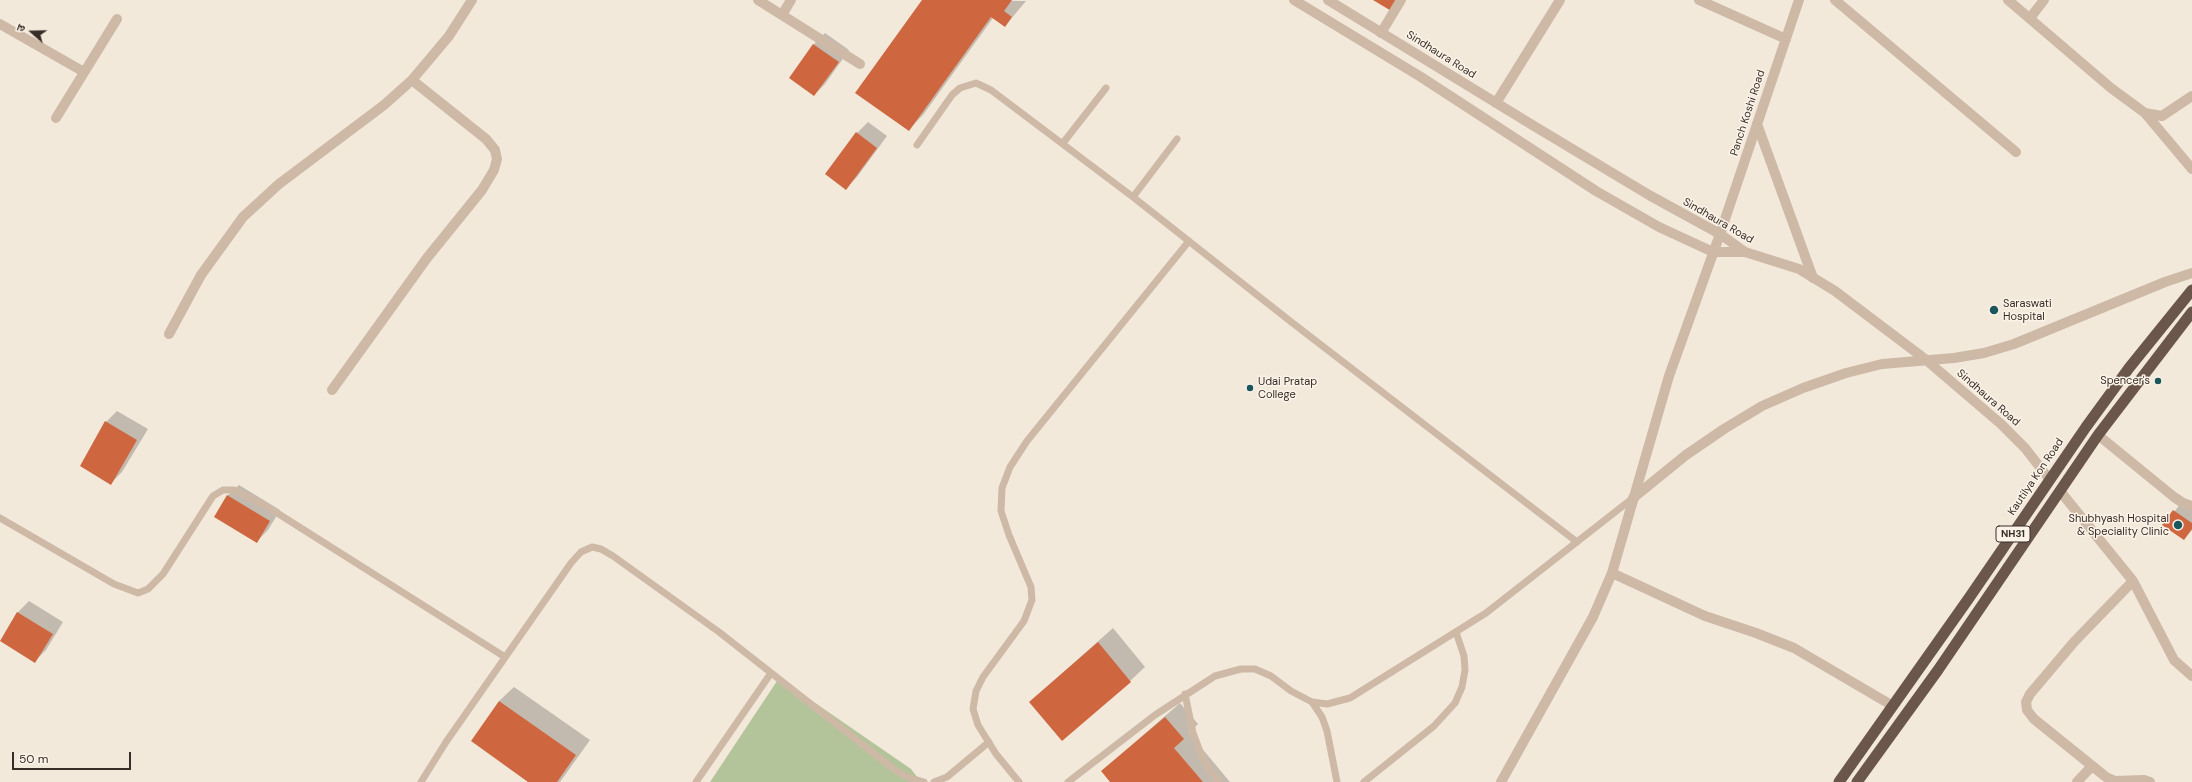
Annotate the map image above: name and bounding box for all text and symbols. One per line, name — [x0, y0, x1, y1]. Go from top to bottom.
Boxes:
north arrow — [12, 12, 52, 52]
text: उ — [13, 22, 28, 33]
street label: Sindhaura Road — [1404, 28, 1478, 82]
street label: Panch Koshi Road — [1728, 68, 1768, 158]
street label: Sindhaura Road — [1680, 195, 1756, 247]
place label: Saraswati Hospital — [2003, 297, 2052, 323]
marker: Saraswati Hospital — [1988, 304, 2000, 316]
street label: Sindhaura Road — [1954, 367, 2022, 429]
place label: Spencer's — [2100, 374, 2150, 388]
place label: Udai Pratap College — [1258, 375, 1317, 401]
marker: Spencer's — [2153, 376, 2163, 386]
marker: Udai Pratap College — [1245, 383, 1255, 393]
street label: Kautilya Kon Road — [2005, 436, 2067, 518]
place label: Shubhyash Hospital & Speciality Clinic — [2069, 512, 2169, 538]
marker: Shubhyash Hospital & Speciality Clinic — [2172, 519, 2184, 531]
road number: NH31 — [1996, 526, 2030, 542]
scale bar — [14, 744, 133, 770]
text: 50 m — [19, 751, 48, 767]

